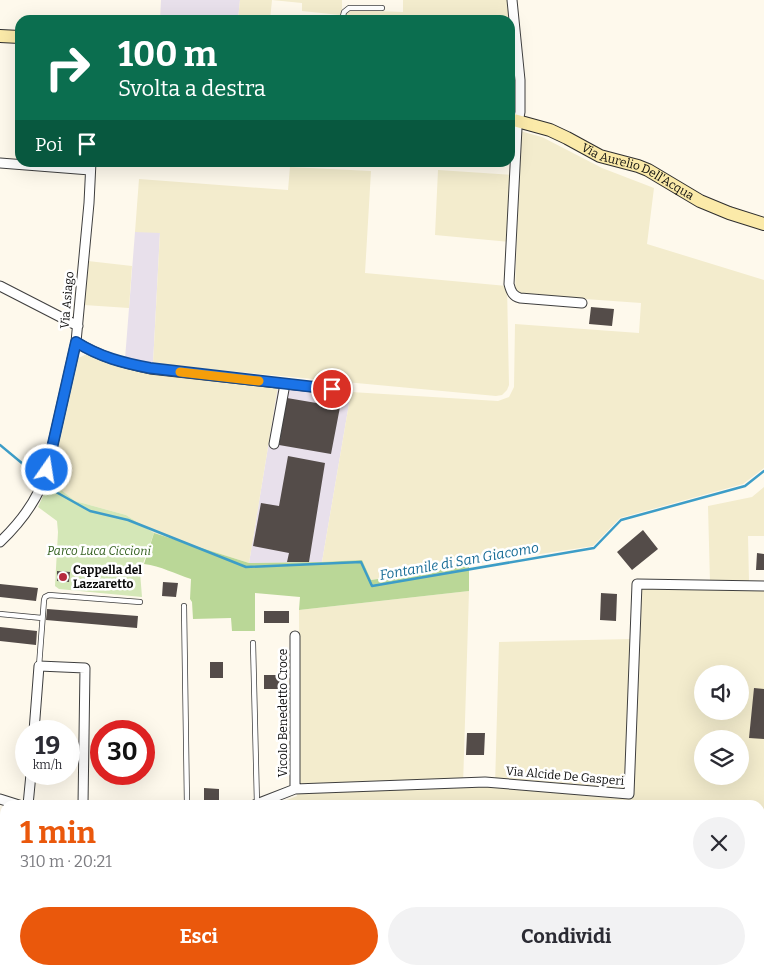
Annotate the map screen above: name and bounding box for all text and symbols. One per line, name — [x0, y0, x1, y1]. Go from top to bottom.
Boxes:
text: 100 m — [118, 33, 217, 75]
icon: right — [35, 35, 100, 100]
text: Svolta a destra — [118, 75, 266, 102]
icon: arrive — [73, 130, 101, 158]
text: Poi — [35, 133, 63, 156]
street label: Via Aurelio Dell'Acqua — [579, 140, 697, 203]
street label: Via Asiago — [58, 271, 76, 329]
pin — [311, 368, 353, 410]
icon: arrive — [318, 375, 346, 403]
position arrow — [20, 443, 72, 495]
water label: Fontanile di San Giacomo — [378, 539, 540, 584]
park label: Parco Luca Ciccioni — [47, 544, 151, 558]
place label: Cappella del Lazzaretto — [73, 563, 142, 591]
marker: Cappella del Lazzaretto — [57, 571, 69, 583]
street label: Vicolo Benedetto Croce — [276, 649, 290, 777]
map controls — [694, 665, 749, 785]
button: sound — [694, 665, 749, 720]
speed limit sign: 30 — [90, 720, 155, 785]
button: layers — [694, 730, 749, 785]
text: 19 — [35, 731, 60, 761]
text: km/h — [33, 758, 62, 772]
street label: Via Alcide De Gasperi — [505, 764, 625, 788]
text: 1 min — [20, 815, 96, 851]
button: close — [693, 817, 745, 869]
text: 310 m · 20:21 — [20, 852, 112, 871]
button: Esci — [20, 907, 378, 965]
button: Condividi — [388, 907, 745, 965]

